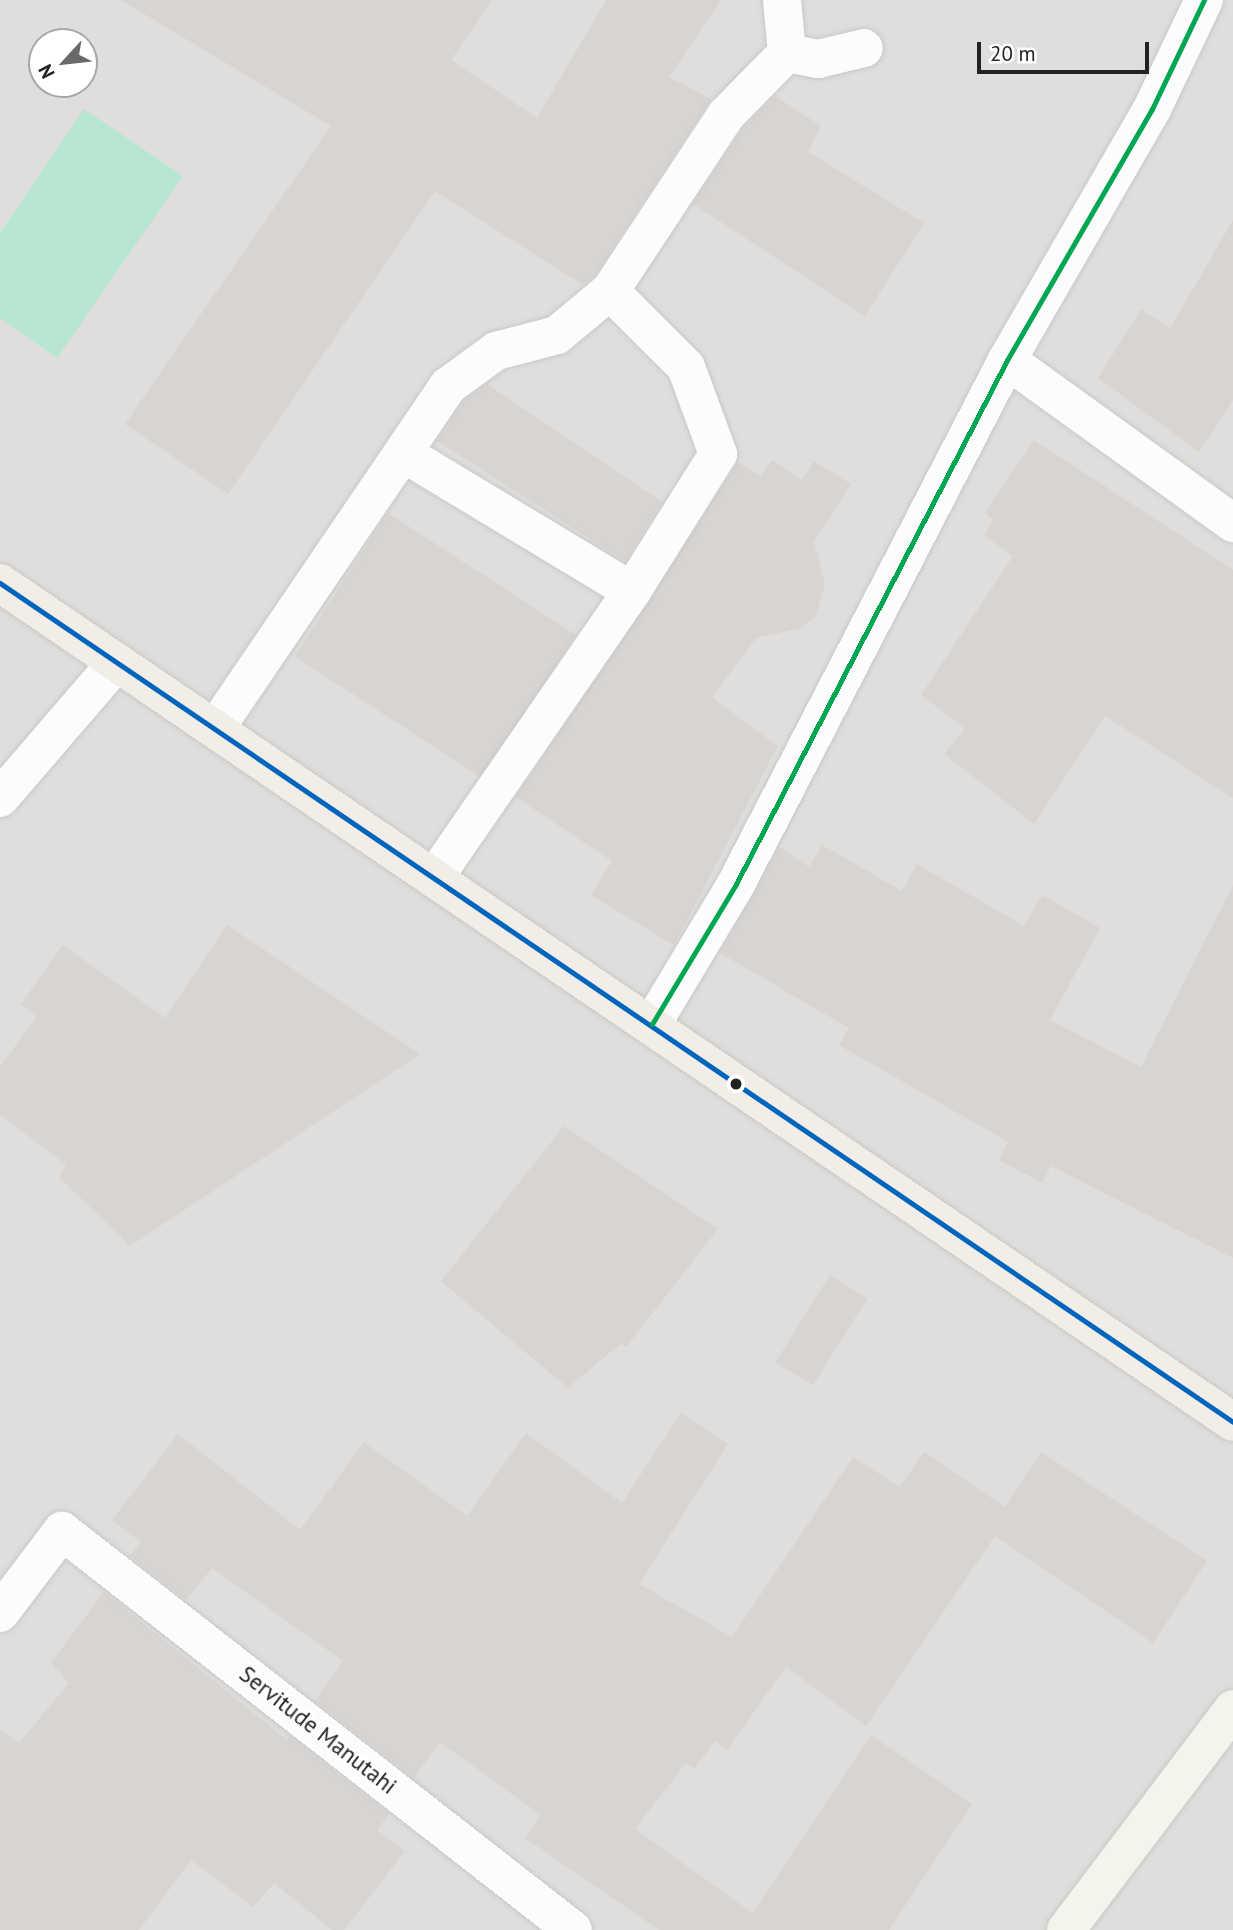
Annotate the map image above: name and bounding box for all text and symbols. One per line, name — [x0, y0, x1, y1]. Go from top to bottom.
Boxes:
north arrow — [28, 28, 98, 98]
scale bar — [981, 28, 1152, 72]
text: 20 m — [990, 40, 1036, 67]
text: N — [33, 61, 60, 83]
unlabelled marker — [729, 1077, 743, 1091]
street label: Servitude Manutahi — [234, 1660, 402, 1800]

